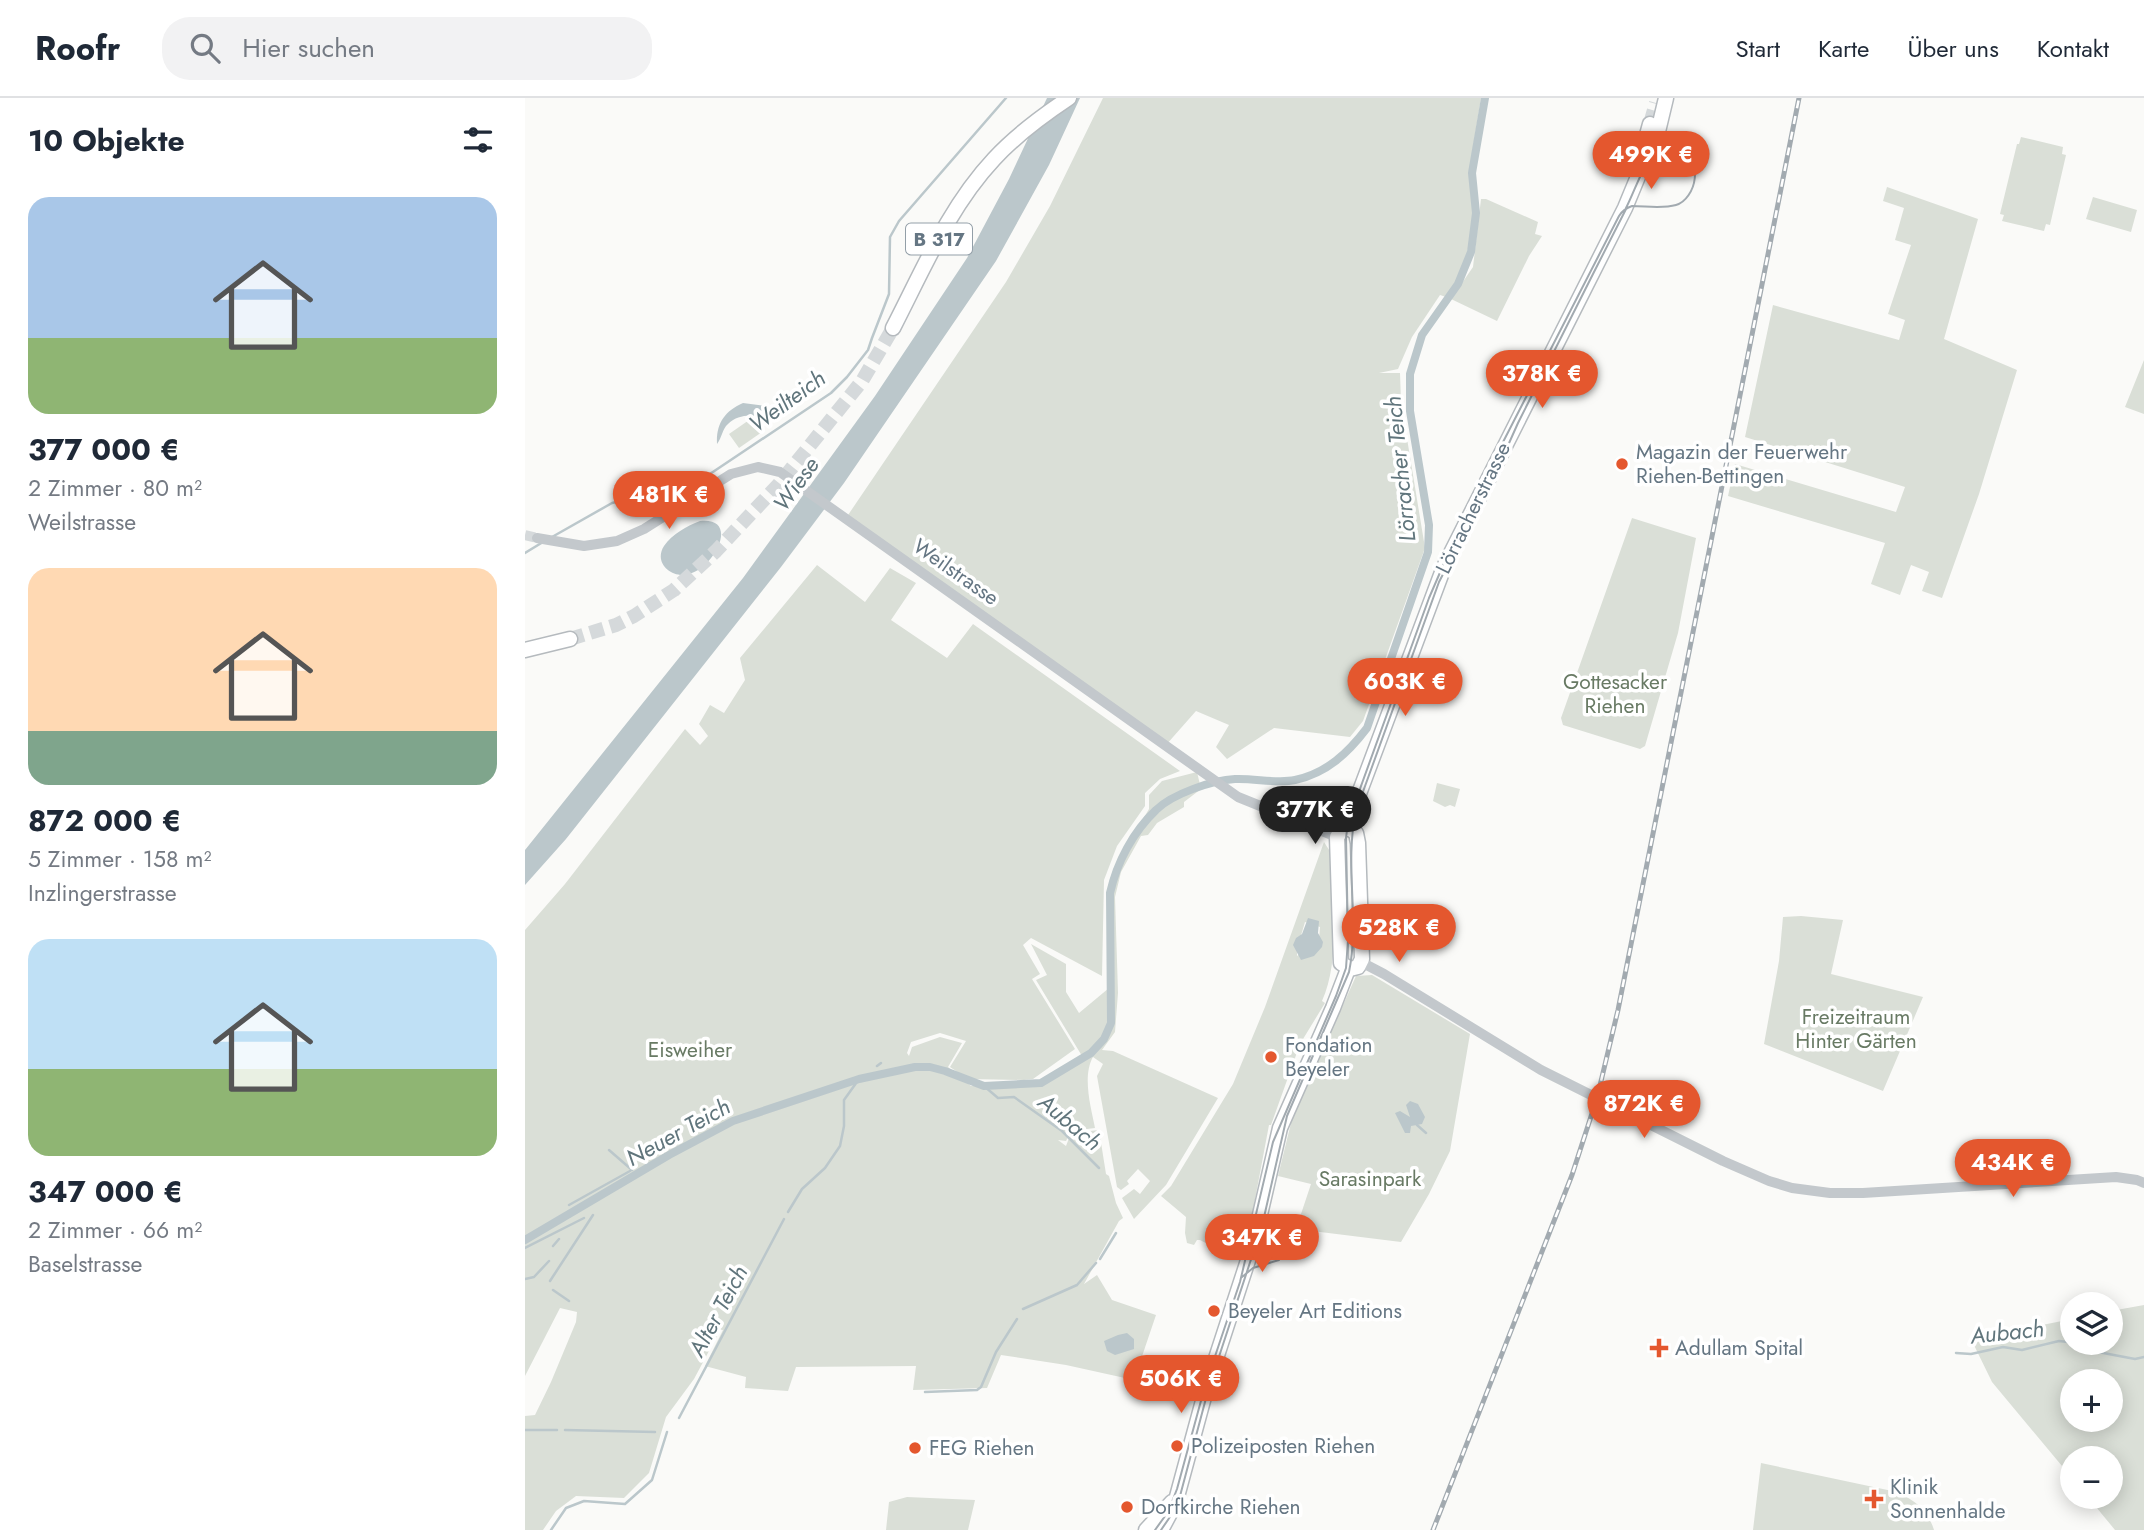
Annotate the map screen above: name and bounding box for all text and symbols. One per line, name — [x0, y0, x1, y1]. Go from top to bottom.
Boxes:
search box — [162, 17, 652, 80]
text: Roofr — [35, 25, 120, 72]
icon: search — [186, 29, 224, 67]
text: Hier suchen — [242, 29, 375, 67]
text: Start — [1736, 31, 1780, 66]
text: Karte — [1818, 31, 1869, 66]
text: Über uns — [1907, 31, 1999, 66]
text: Kontakt — [2037, 31, 2109, 66]
text: 10 Objekte — [28, 119, 185, 162]
icon: filters — [459, 121, 497, 159]
pin: 499K € — [1594, 132, 1708, 191]
text: 499K € — [1609, 137, 1693, 171]
road number: B 317 — [906, 223, 972, 254]
icon: home — [200, 242, 326, 368]
pin: 378K € — [1485, 350, 1599, 410]
text: 378K € — [1502, 356, 1582, 390]
water label: Weilteich — [742, 361, 832, 441]
water label: Lörracher Teich — [1375, 394, 1425, 544]
text: 377 000 € — [28, 428, 180, 471]
street label: Lörracherstrasse — [1428, 437, 1518, 579]
place label: Magazin der Feuerwehr Riehen-Bettingen — [1636, 437, 1848, 491]
water label: Wiese — [765, 449, 828, 518]
marker: Magazin der Feuerwehr Riehen-Bettingen — [1614, 456, 1630, 472]
text: 2 Zimmer · 80 m² — [28, 471, 202, 505]
pin: 481K € — [612, 472, 726, 531]
text: 481K € — [629, 477, 709, 511]
text: Weilstrasse — [28, 505, 136, 539]
street label: Weilstrasse — [907, 531, 1005, 613]
icon: home — [200, 613, 326, 739]
pin: 603K € — [1348, 658, 1462, 718]
text: 603K € — [1364, 664, 1446, 698]
park label: Gottesacker Riehen — [1563, 667, 1668, 721]
pin: 377K € — [1258, 786, 1372, 846]
text: 377K € — [1275, 792, 1355, 826]
text: 872 000 € — [28, 799, 181, 842]
text: 5 Zimmer · 158 m² — [28, 842, 211, 876]
text: Inzlingerstrasse — [28, 876, 177, 910]
pin: 528K € — [1342, 904, 1456, 964]
text: 528K € — [1358, 910, 1440, 944]
icon: home — [200, 984, 326, 1110]
park label: Freizeitraum Hinter Gärten — [1795, 1002, 1917, 1056]
place label: Fondation Beyeler — [1285, 1030, 1372, 1084]
park label: Eisweiher — [648, 1035, 733, 1065]
marker: Fondation Beyeler — [1263, 1049, 1279, 1065]
pin: 872K € — [1587, 1080, 1701, 1140]
water label: Aubach — [1030, 1085, 1109, 1159]
text: 872K € — [1603, 1086, 1685, 1120]
water label: Neuer Teich — [620, 1089, 736, 1175]
pin: 434K € — [1956, 1140, 2070, 1199]
text: 434K € — [1971, 1145, 2055, 1179]
park label: Sarasinpark — [1319, 1164, 1422, 1194]
text: 347 000 € — [28, 1170, 183, 1213]
text: 2 Zimmer · 66 m² — [28, 1213, 202, 1247]
pin: 347K € — [1205, 1214, 1319, 1274]
text: 347K € — [1221, 1220, 1303, 1254]
text: Baselstrasse — [28, 1247, 142, 1281]
water label: Alter Teich — [679, 1259, 756, 1364]
map controls — [2060, 1292, 2123, 1509]
button: layers — [2060, 1292, 2123, 1355]
place label: Beyeler Art Editions — [1228, 1296, 1402, 1326]
marker: Beyeler Art Editions — [1206, 1303, 1222, 1319]
water label: Aubach — [1968, 1311, 2045, 1353]
place label: Adullam Spital — [1675, 1333, 1803, 1363]
marker: Adullam Spital — [1649, 1338, 1669, 1358]
pin: 506K € — [1124, 1356, 1238, 1415]
text: 506K € — [1139, 1361, 1223, 1395]
button: + — [2060, 1369, 2123, 1432]
place label: Polizeiposten Riehen — [1191, 1431, 1375, 1461]
place label: FEG Riehen — [929, 1433, 1035, 1463]
marker: Polizeiposten Riehen — [1169, 1438, 1185, 1454]
marker: FEG Riehen — [907, 1440, 923, 1456]
button: − — [2060, 1446, 2123, 1509]
place label: Klinik Sonnenhalde — [1890, 1472, 2006, 1526]
marker: Klinik Sonnenhalde — [1864, 1489, 1884, 1509]
place label: Dorfkirche Riehen — [1141, 1492, 1301, 1522]
marker: Dorfkirche Riehen — [1119, 1499, 1135, 1515]

